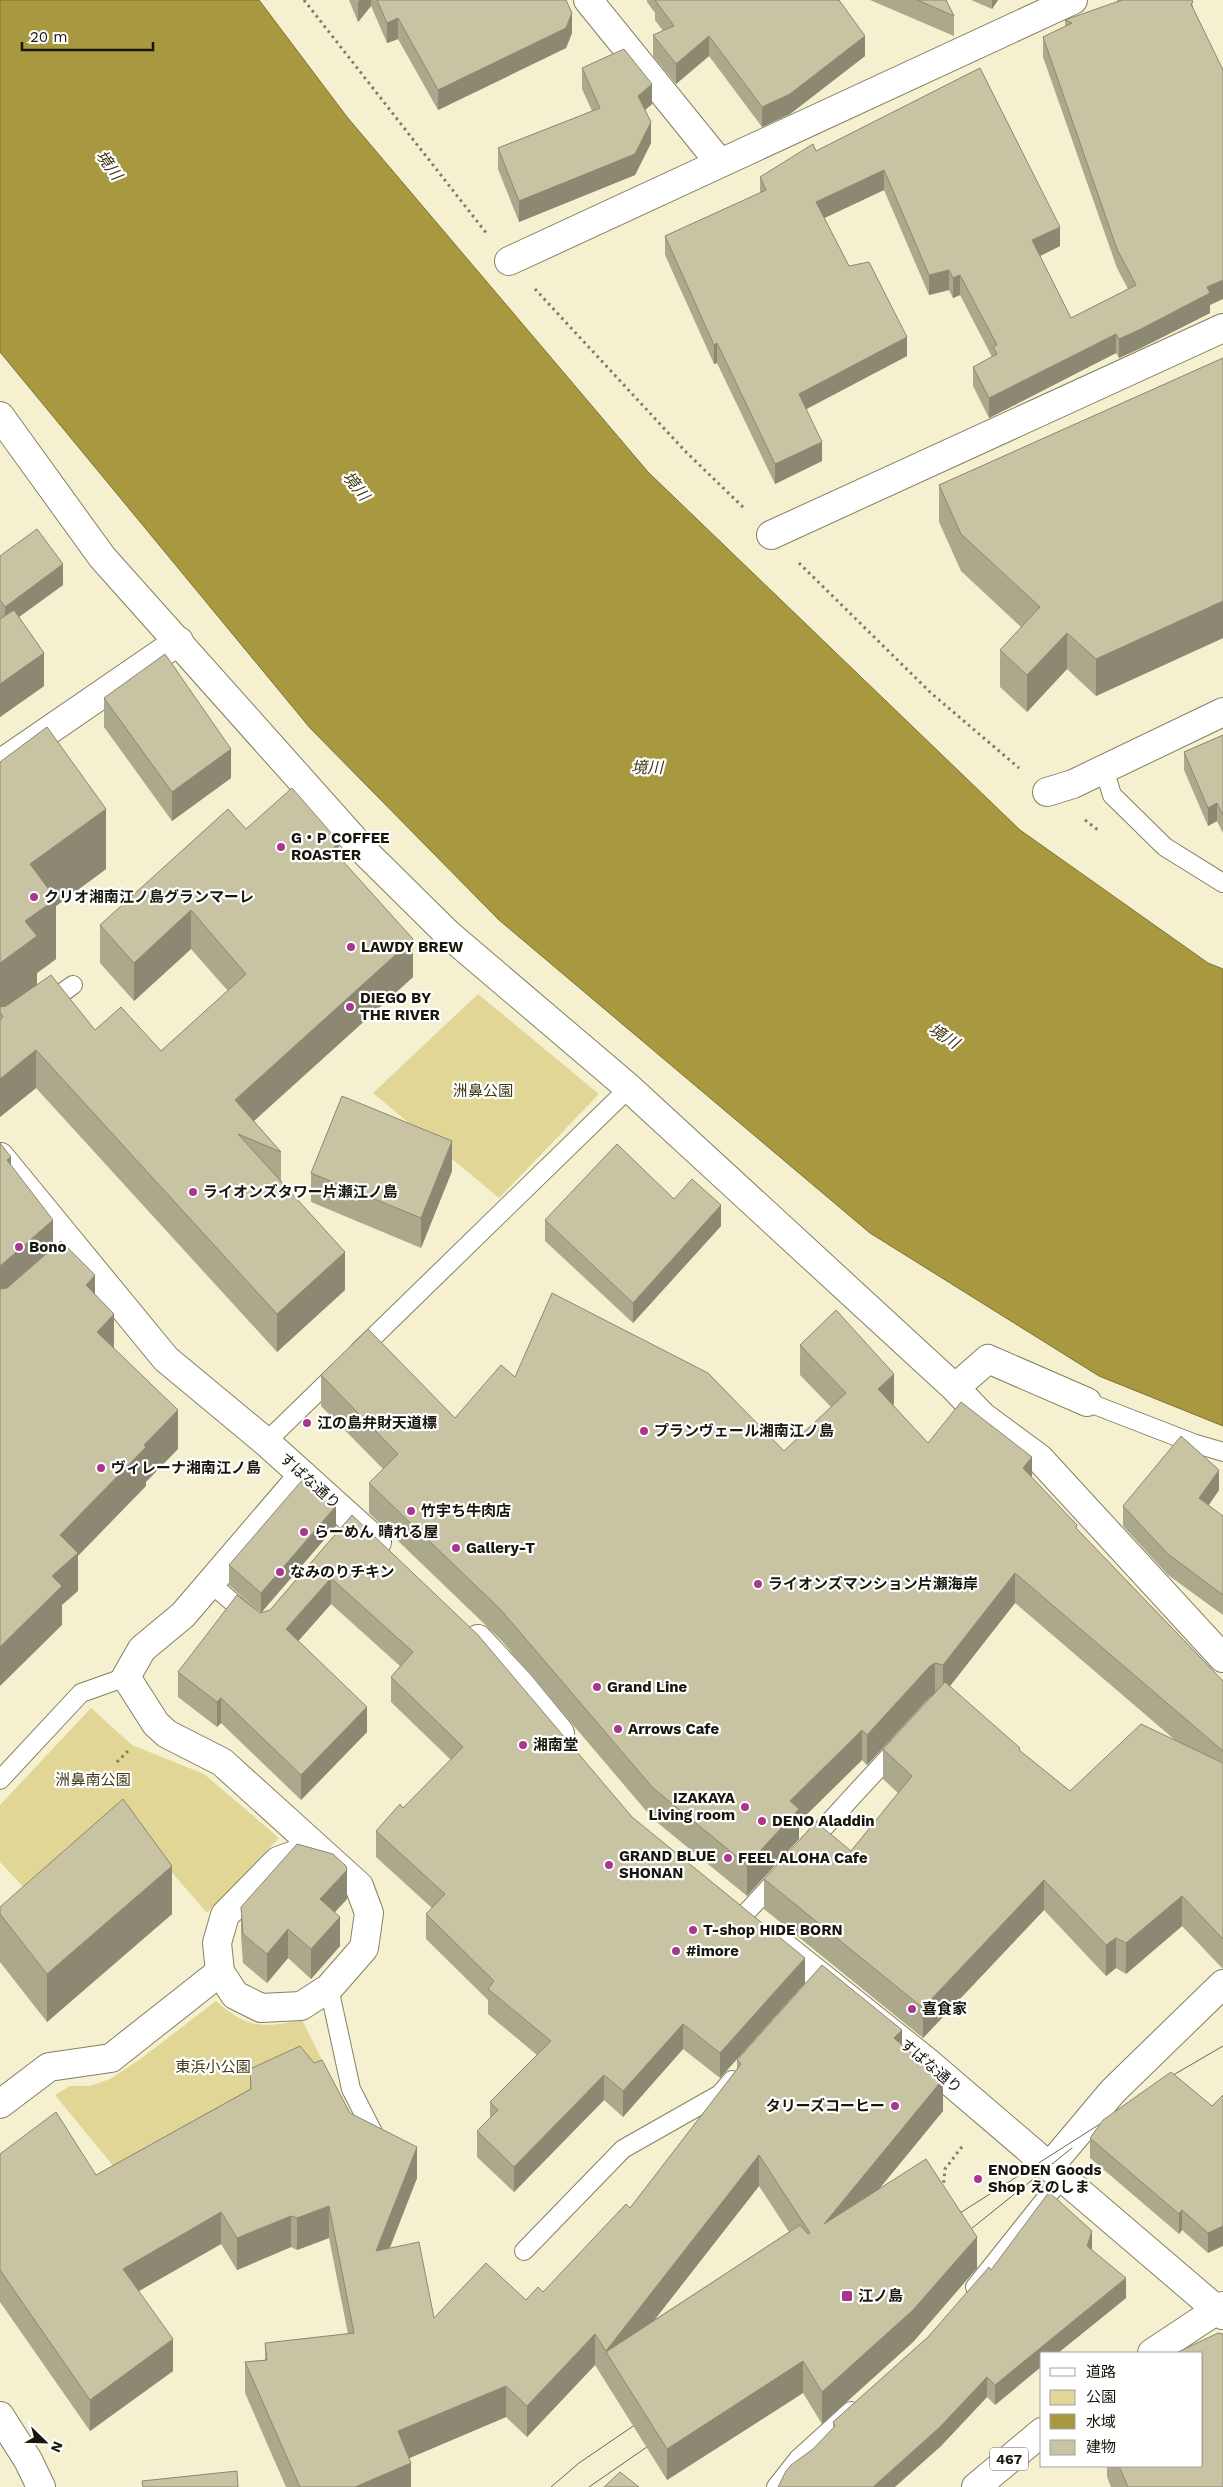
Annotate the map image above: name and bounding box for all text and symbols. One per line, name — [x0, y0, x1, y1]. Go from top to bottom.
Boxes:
scale bar — [22, 20, 154, 52]
text: 20 m — [30, 28, 68, 46]
water label: 境川 — [92, 146, 127, 185]
water label: 境川 — [339, 468, 375, 506]
water label: 境川 — [631, 758, 665, 777]
place label: G・P COFFEE ROASTER — [291, 829, 390, 864]
marker: G・P COFFEE ROASTER — [275, 841, 287, 853]
place label: クリオ湘南江ノ島グランマーレ — [44, 888, 254, 906]
marker: クリオ湘南江ノ島グランマーレ — [28, 891, 40, 903]
place label: LAWDY BREW — [361, 938, 463, 956]
marker: LAWDY BREW — [345, 941, 357, 953]
place label: DIEGO BY THE RIVER — [360, 989, 440, 1024]
marker: DIEGO BY THE RIVER — [344, 1001, 356, 1013]
water label: 境川 — [925, 1019, 964, 1054]
park label: 洲鼻公園 — [453, 1082, 513, 1100]
place label: ライオンズタワー片瀬江ノ島 — [203, 1183, 398, 1201]
marker: ライオンズタワー片瀬江ノ島 — [187, 1186, 199, 1198]
place label: Bono — [29, 1238, 67, 1256]
marker: Bono — [13, 1241, 25, 1253]
place label: 江の島弁財天道標 — [317, 1414, 437, 1432]
marker: 江の島弁財天道標 — [301, 1417, 313, 1429]
place label: プランヴェール湘南江ノ島 — [654, 1422, 834, 1440]
marker: プランヴェール湘南江ノ島 — [638, 1425, 650, 1437]
street label: すばな通り — [276, 1449, 344, 1513]
place label: ヴィレーナ湘南江ノ島 — [111, 1459, 261, 1477]
marker: ヴィレーナ湘南江ノ島 — [95, 1462, 107, 1474]
place label: 竹宇ち牛肉店 — [421, 1502, 511, 1520]
marker: 竹宇ち牛肉店 — [405, 1505, 417, 1517]
place label: らーめん 晴れる屋 — [314, 1523, 438, 1541]
marker: らーめん 晴れる屋 — [298, 1526, 310, 1538]
place label: Gallery-T — [466, 1539, 535, 1557]
marker: Gallery-T — [450, 1542, 462, 1554]
place label: なみのりチキン — [290, 1563, 395, 1581]
marker: なみのりチキン — [274, 1566, 286, 1578]
place label: ライオンズマンション片瀬海岸 — [768, 1575, 978, 1593]
marker: ライオンズマンション片瀬海岸 — [752, 1578, 764, 1590]
place label: Grand Line — [607, 1678, 688, 1696]
marker: Grand Line — [591, 1681, 603, 1693]
place label: Arrows Cafe — [628, 1720, 719, 1738]
marker: Arrows Cafe — [612, 1723, 624, 1735]
place label: 湘南堂 — [533, 1736, 578, 1754]
marker: 湘南堂 — [517, 1739, 529, 1751]
park label: 洲鼻南公園 — [55, 1771, 131, 1789]
place label: IZAKAYA Living room — [648, 1789, 736, 1824]
marker: IZAKAYA Living room — [739, 1801, 751, 1813]
place label: DENO Aladdin — [772, 1812, 875, 1830]
marker: DENO Aladdin — [756, 1815, 768, 1827]
place label: GRAND BLUE SHONAN — [619, 1847, 716, 1882]
place label: FEEL ALOHA Cafe — [738, 1849, 868, 1867]
marker: FEEL ALOHA Cafe — [722, 1852, 734, 1864]
marker: GRAND BLUE SHONAN — [603, 1859, 615, 1871]
place label: T-shop HIDE BORN — [703, 1921, 843, 1939]
marker: T-shop HIDE BORN — [687, 1924, 699, 1936]
place label: #imore — [686, 1942, 739, 1960]
marker: #imore — [670, 1945, 682, 1957]
place label: 喜食家 — [922, 2000, 967, 2018]
marker: 喜食家 — [906, 2003, 918, 2015]
street label: すばな通り — [896, 2035, 966, 2097]
park label: 東浜小公園 — [175, 2058, 251, 2076]
place label: タリーズコーヒー — [766, 2097, 885, 2115]
marker: タリーズコーヒー — [889, 2100, 901, 2112]
place label: ENODEN Goods Shop えのしま — [988, 2161, 1102, 2196]
marker: ENODEN Goods Shop えのしま — [972, 2173, 984, 2185]
place label: 江ノ島 — [858, 2287, 903, 2305]
marker: 江ノ島 — [840, 2289, 854, 2303]
legend — [1040, 2352, 1203, 2467]
text: 道路 — [1086, 2363, 1116, 2381]
text: 公園 — [1086, 2388, 1116, 2406]
text: 水域 — [1086, 2413, 1116, 2431]
north arrow — [20, 2417, 70, 2467]
text: 建物 — [1086, 2438, 1116, 2456]
text: N — [48, 2439, 66, 2455]
road number: 467 — [990, 2448, 1028, 2470]

